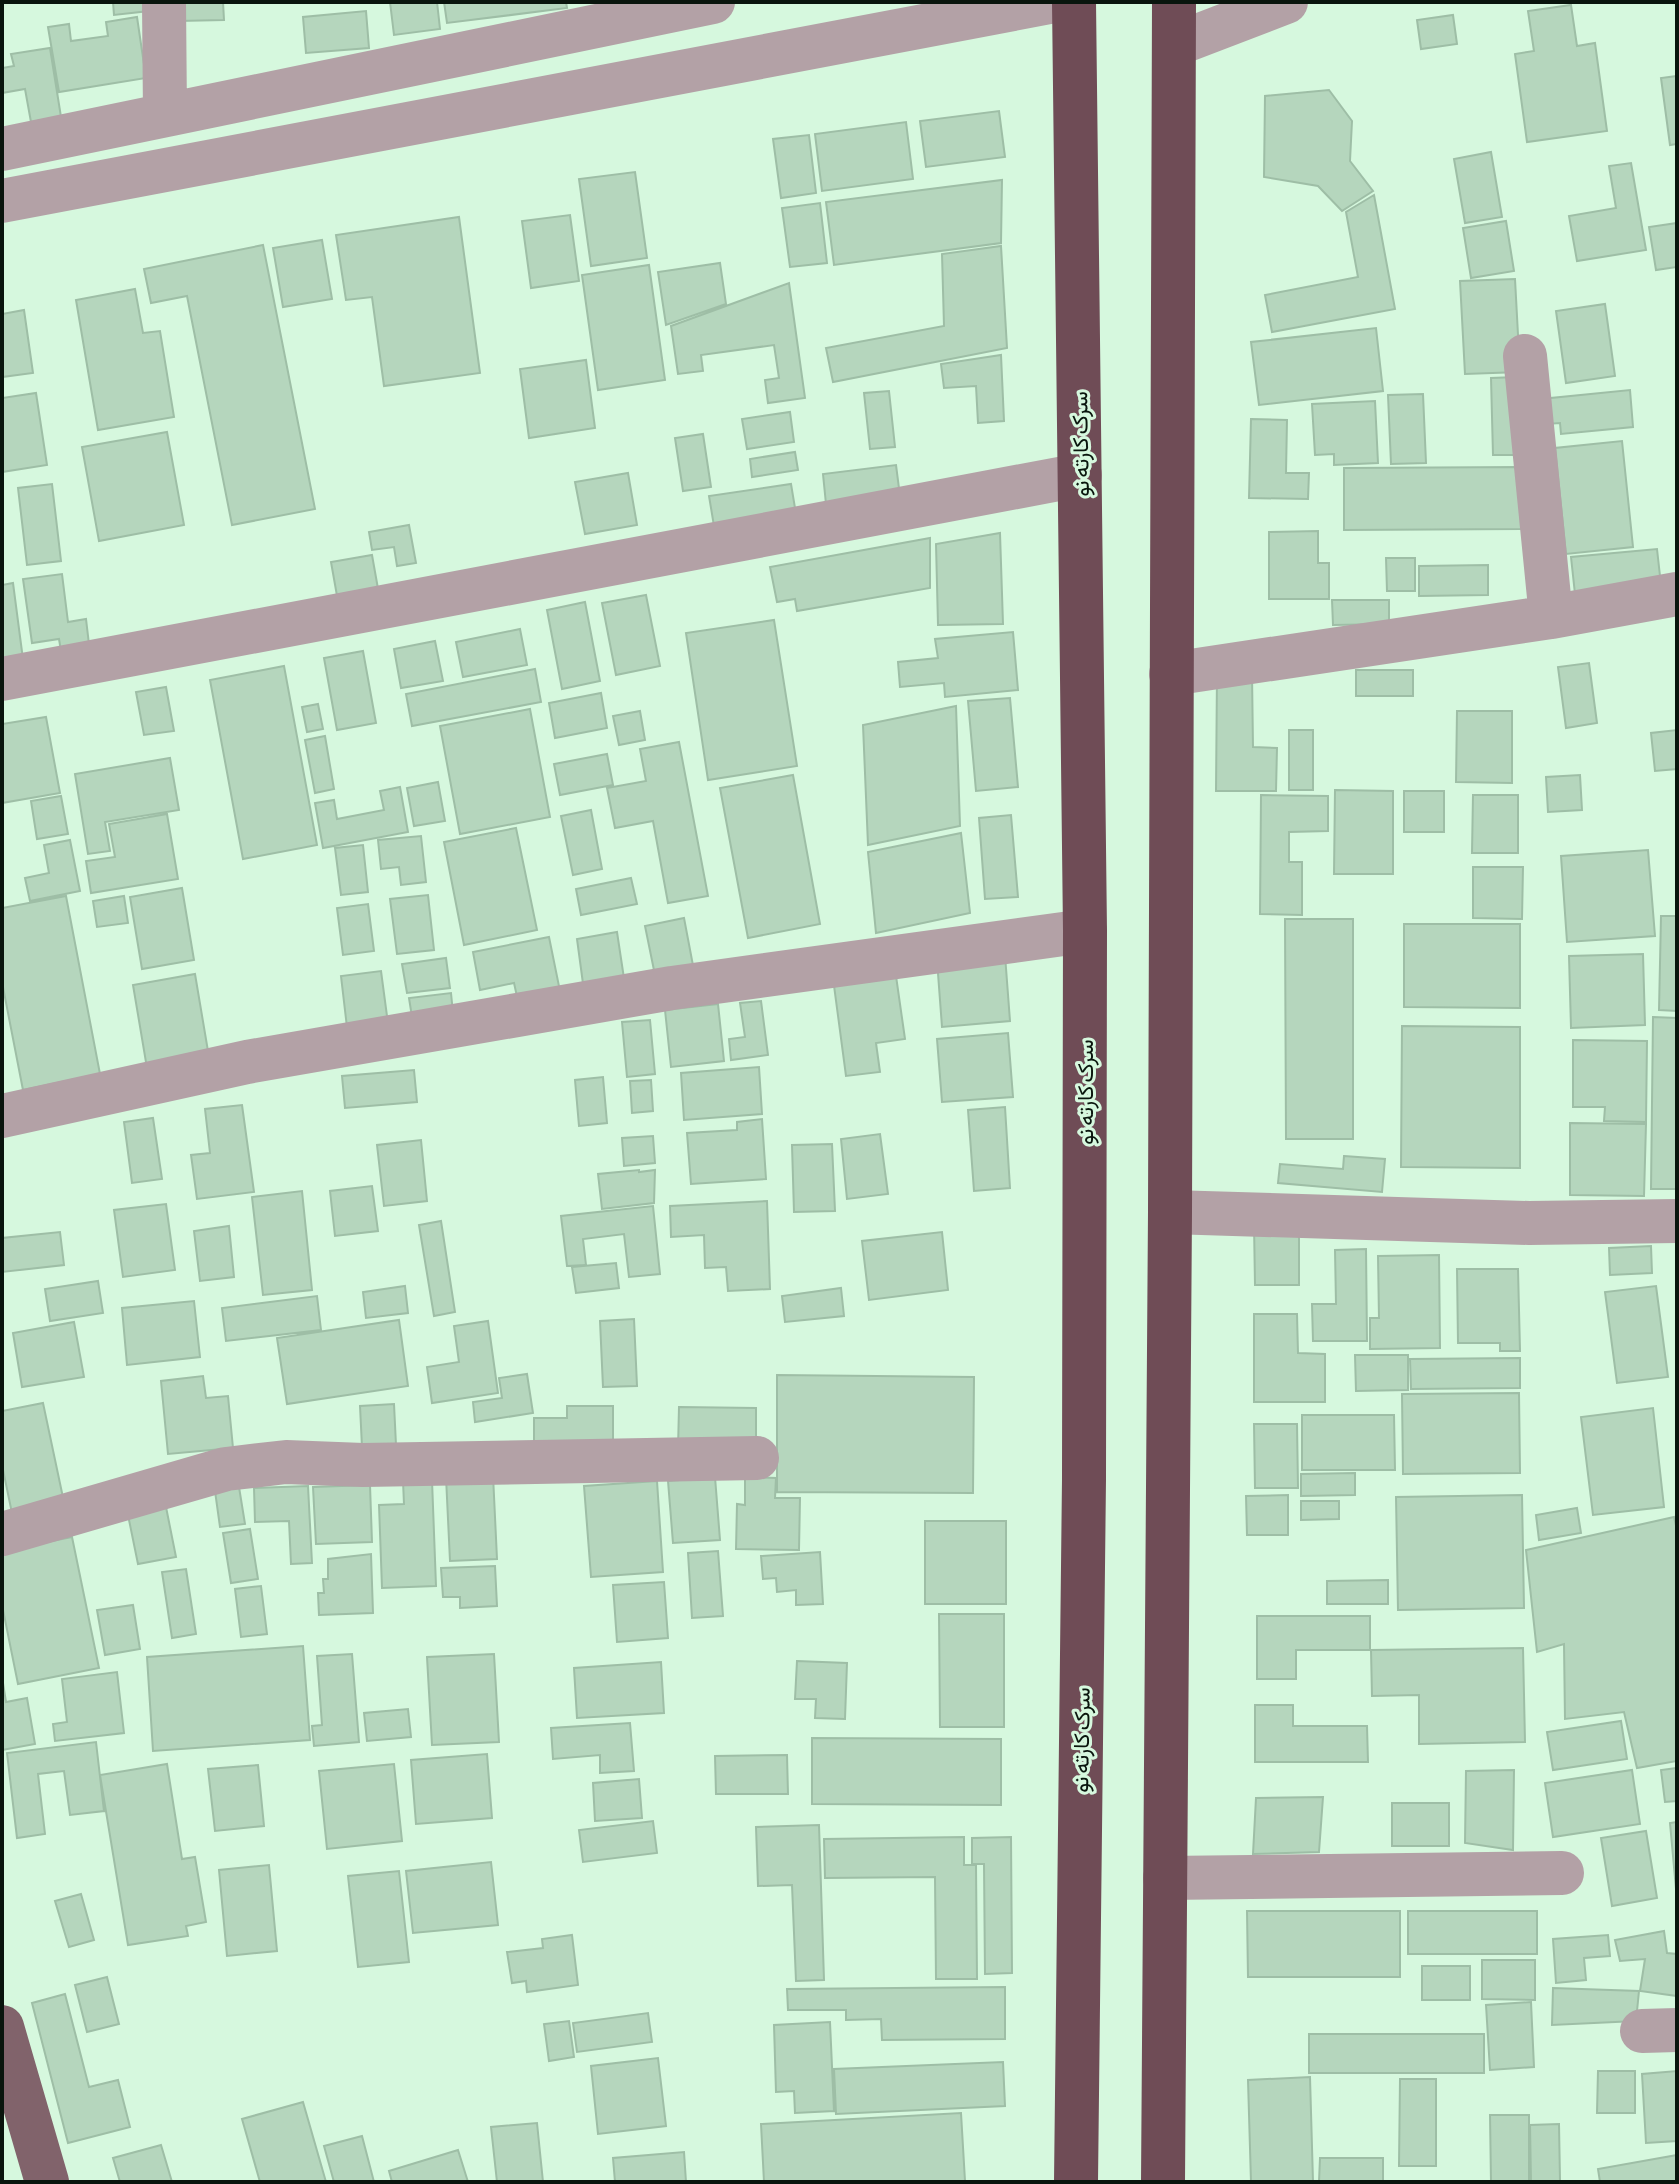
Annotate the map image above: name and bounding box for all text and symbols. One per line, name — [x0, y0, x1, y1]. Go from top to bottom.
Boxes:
street label: سرک کارته نو — [1066, 391, 1095, 497]
street label: سرک کارته نو — [1072, 1039, 1099, 1145]
street label: سرک کارته نو — [1067, 1687, 1096, 1793]

